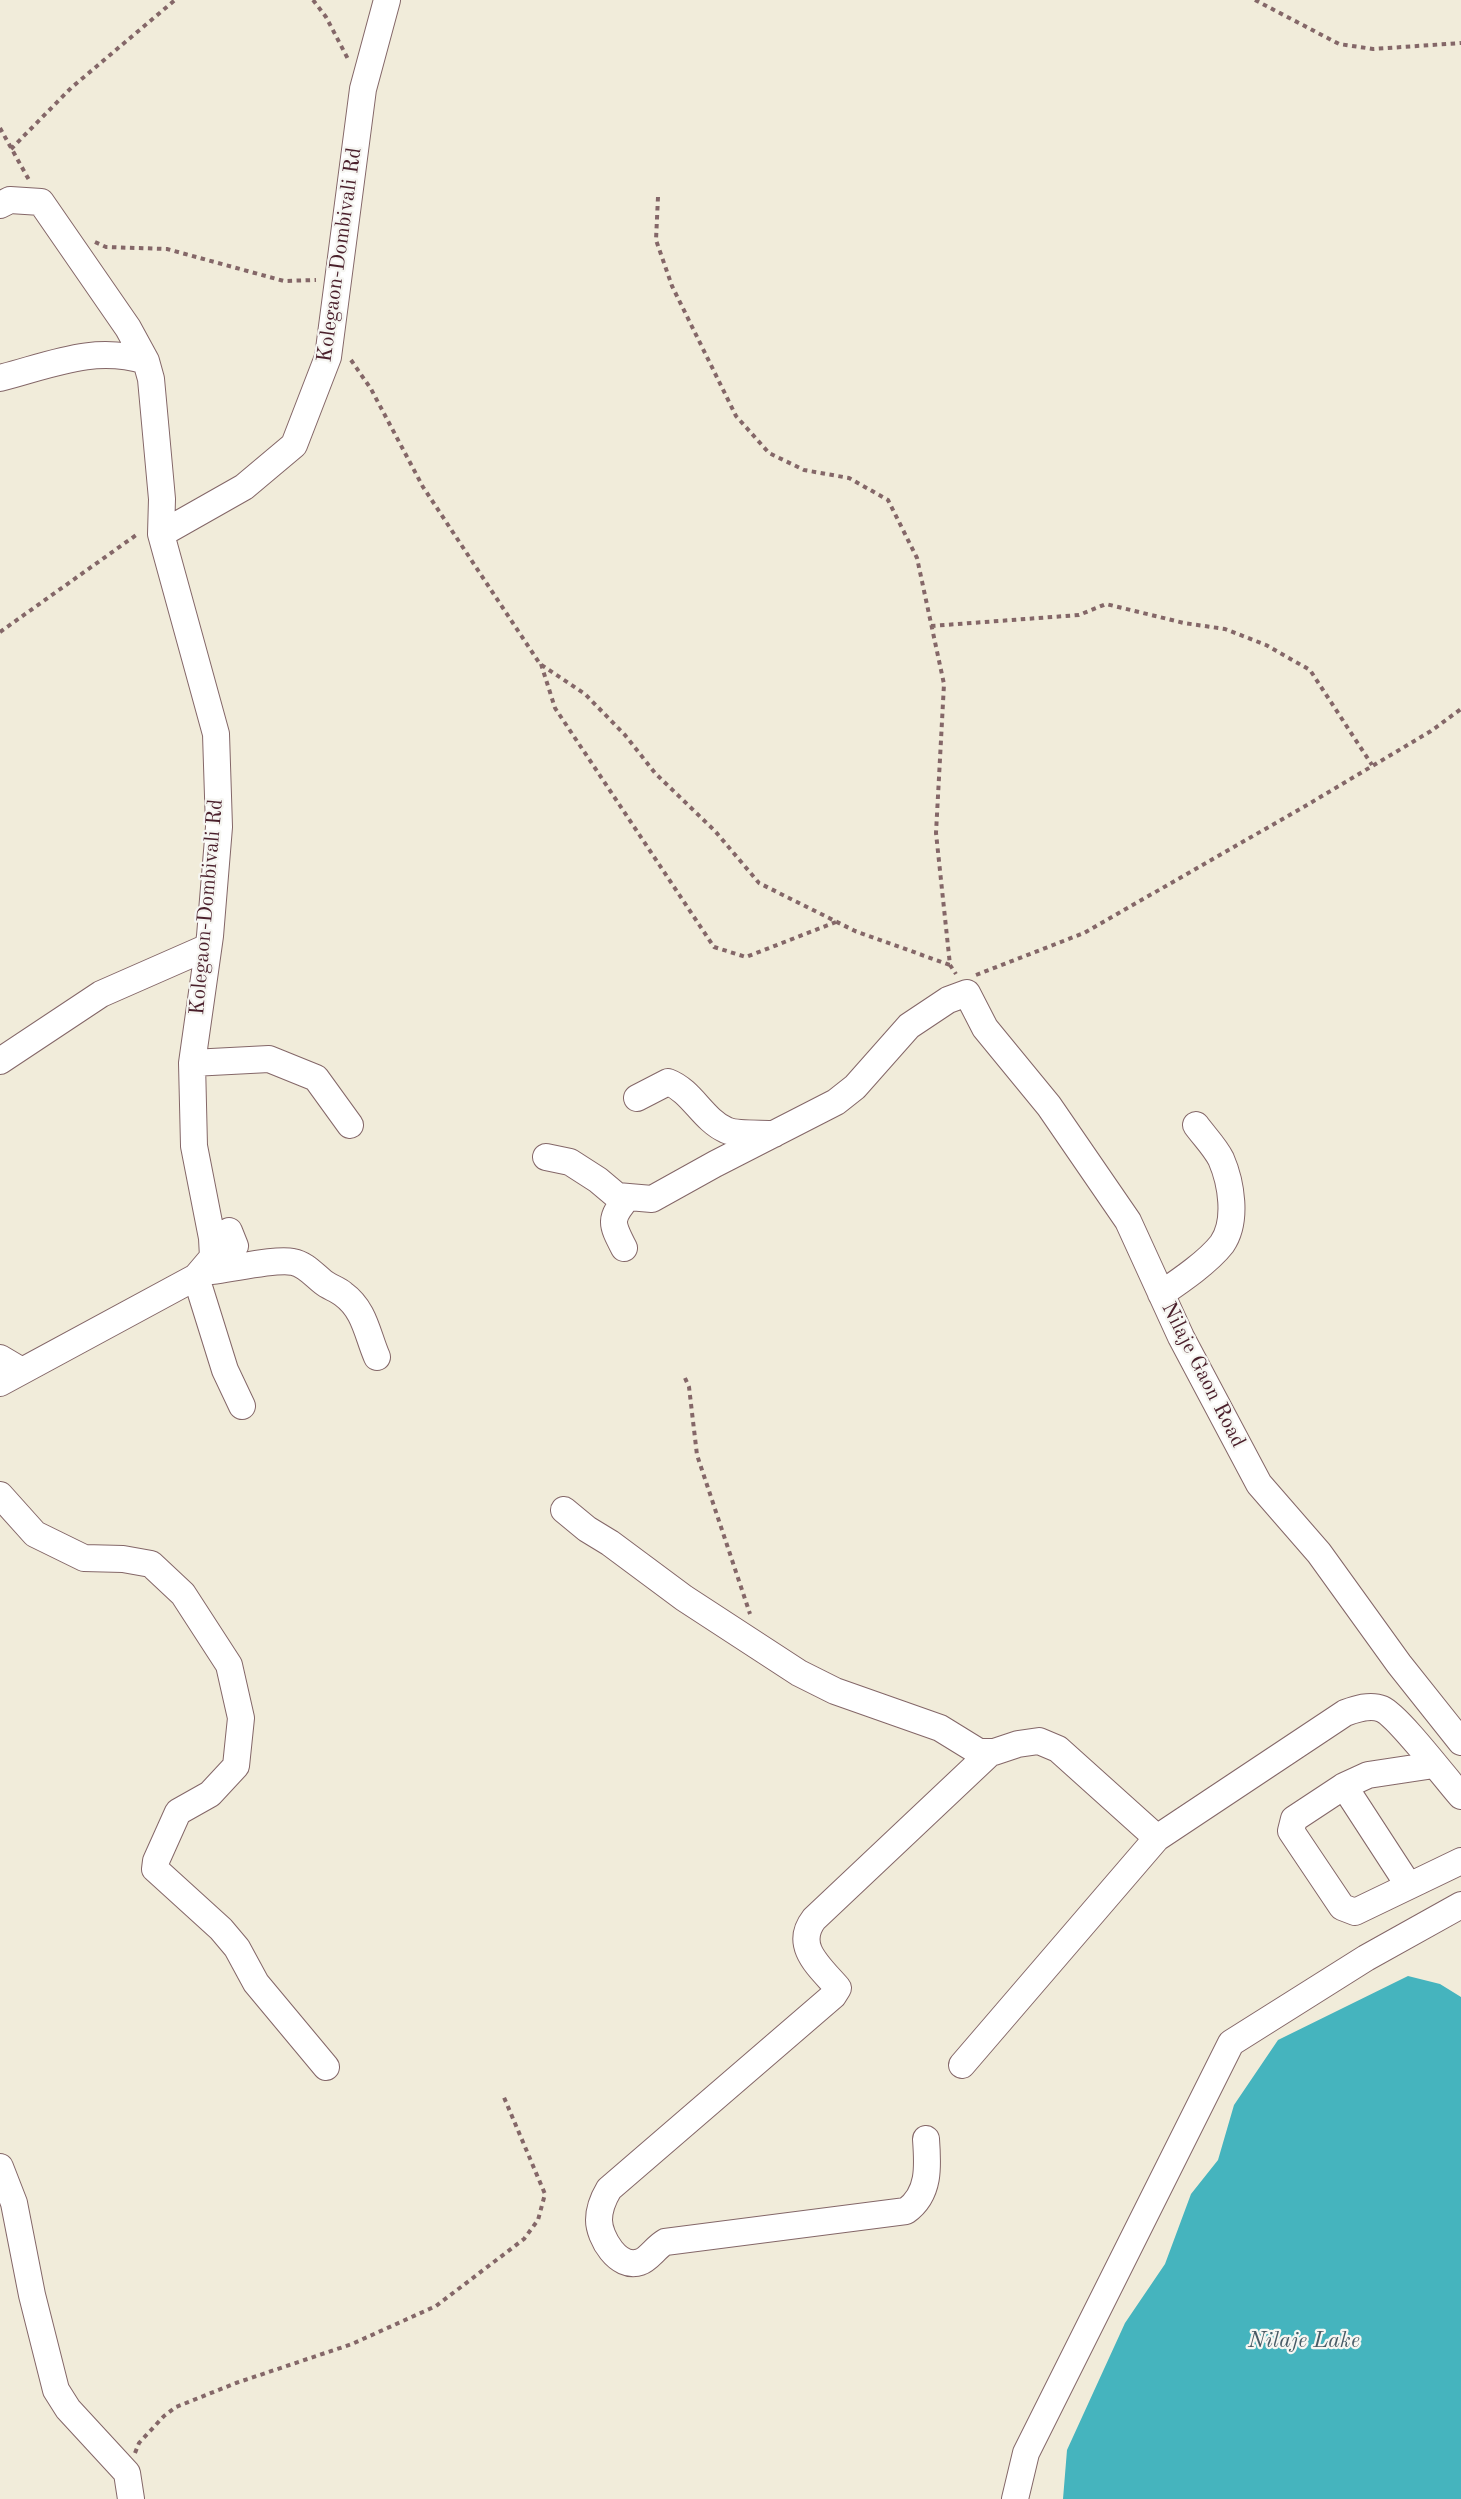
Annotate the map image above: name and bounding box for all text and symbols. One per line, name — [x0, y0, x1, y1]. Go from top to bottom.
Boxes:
street label: Kolegaon-Dombivali Rd — [312, 146, 368, 364]
street label: Kolegaon-Dombivali Rd — [185, 798, 229, 1016]
street label: Nilaje Gaon Road — [1155, 1298, 1251, 1452]
water label: Nilaje Lake — [1248, 2328, 1360, 2354]

